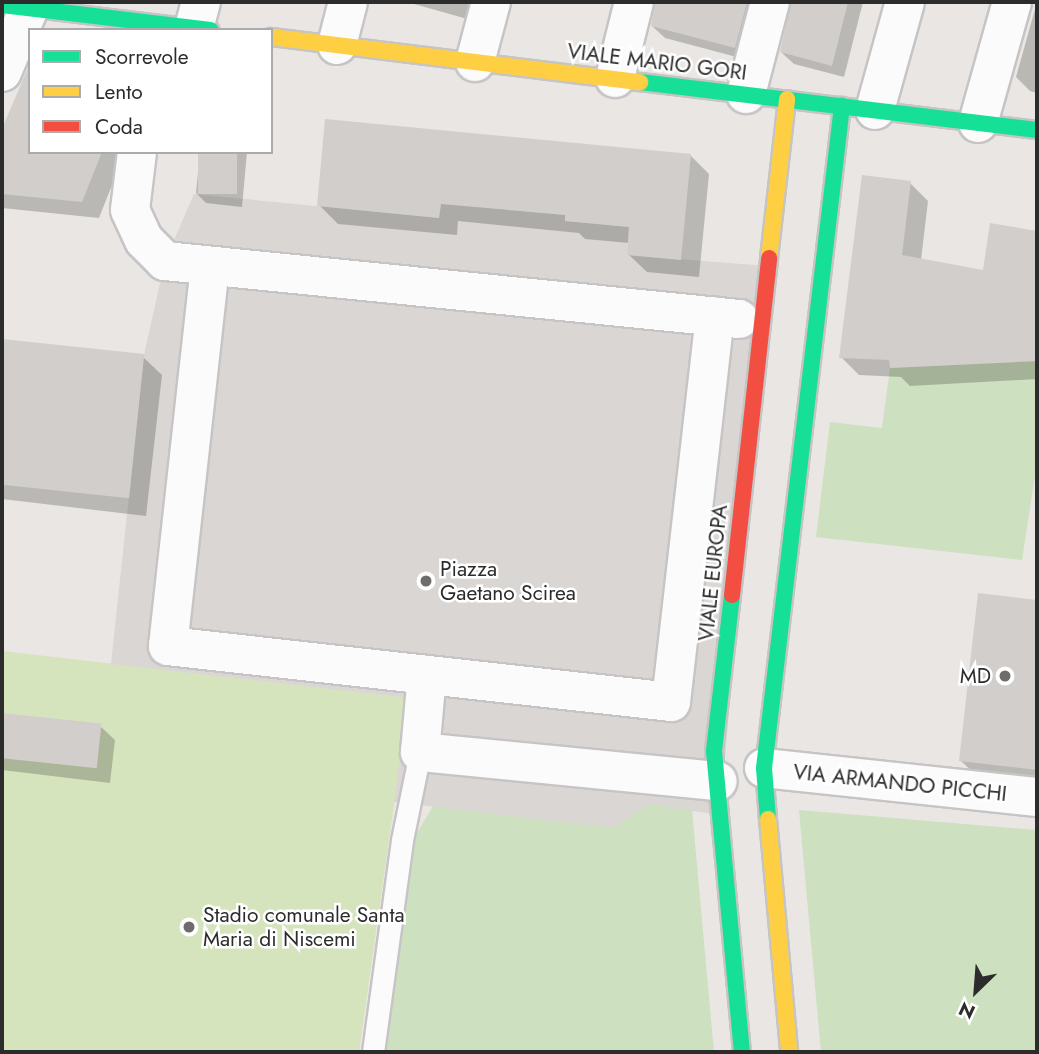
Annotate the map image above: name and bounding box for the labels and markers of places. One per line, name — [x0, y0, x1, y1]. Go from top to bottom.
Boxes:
place label: Piazza Gaetano Scirea — [440, 556, 576, 606]
marker: Piazza Gaetano Scirea — [418, 573, 434, 589]
place label: MD — [960, 663, 991, 689]
marker: MD — [997, 668, 1013, 684]
place label: Stadio comunale Santa Maria di Niscemi — [203, 902, 405, 952]
marker: Stadio comunale Santa Maria di Niscemi — [181, 919, 197, 935]

